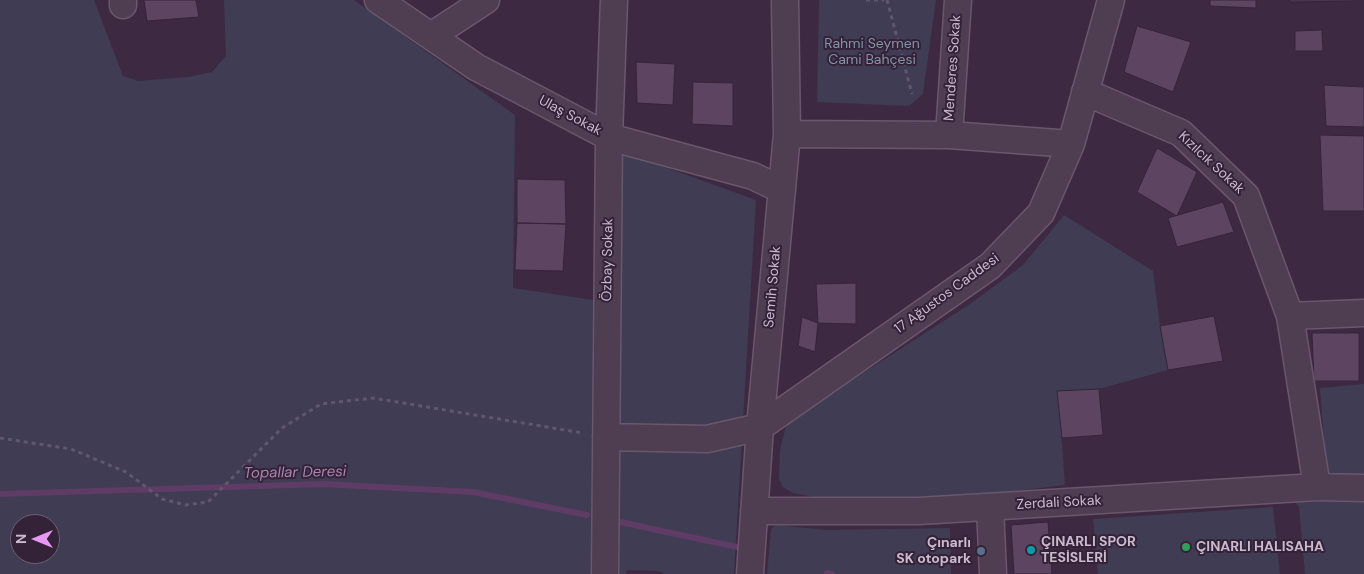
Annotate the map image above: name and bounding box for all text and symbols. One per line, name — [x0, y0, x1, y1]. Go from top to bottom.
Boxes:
street label: Menderes Sokak — [941, 14, 965, 122]
park label: Rahmi Seymen Cami Bahçesi — [824, 36, 920, 68]
street label: Ulaş Sokak — [536, 92, 604, 140]
street label: Kızılcık Sokak — [1175, 128, 1247, 198]
street label: Özbay Sokak — [599, 218, 617, 302]
street label: Semih Sokak — [761, 246, 785, 328]
street label: 17 Ağustos Caddesi — [891, 250, 1003, 338]
water label: Topallar Deresi — [244, 463, 346, 483]
street label: Zerdali Sokak — [1016, 492, 1102, 514]
north arrow — [10, 514, 60, 564]
text: N — [12, 534, 30, 544]
place label: ÇINARLI SPOR TESİSLERİ — [1041, 534, 1136, 566]
place label: Çınarlı SK otopark — [896, 535, 971, 568]
place label: ÇINARLI HALISAHA — [1196, 539, 1324, 555]
marker: ÇINARLI HALISAHA — [1180, 541, 1192, 553]
marker: ÇINARLI SPOR TESİSLERİ — [1025, 544, 1037, 556]
marker: Çınarlı SK otopark — [975, 545, 987, 557]

